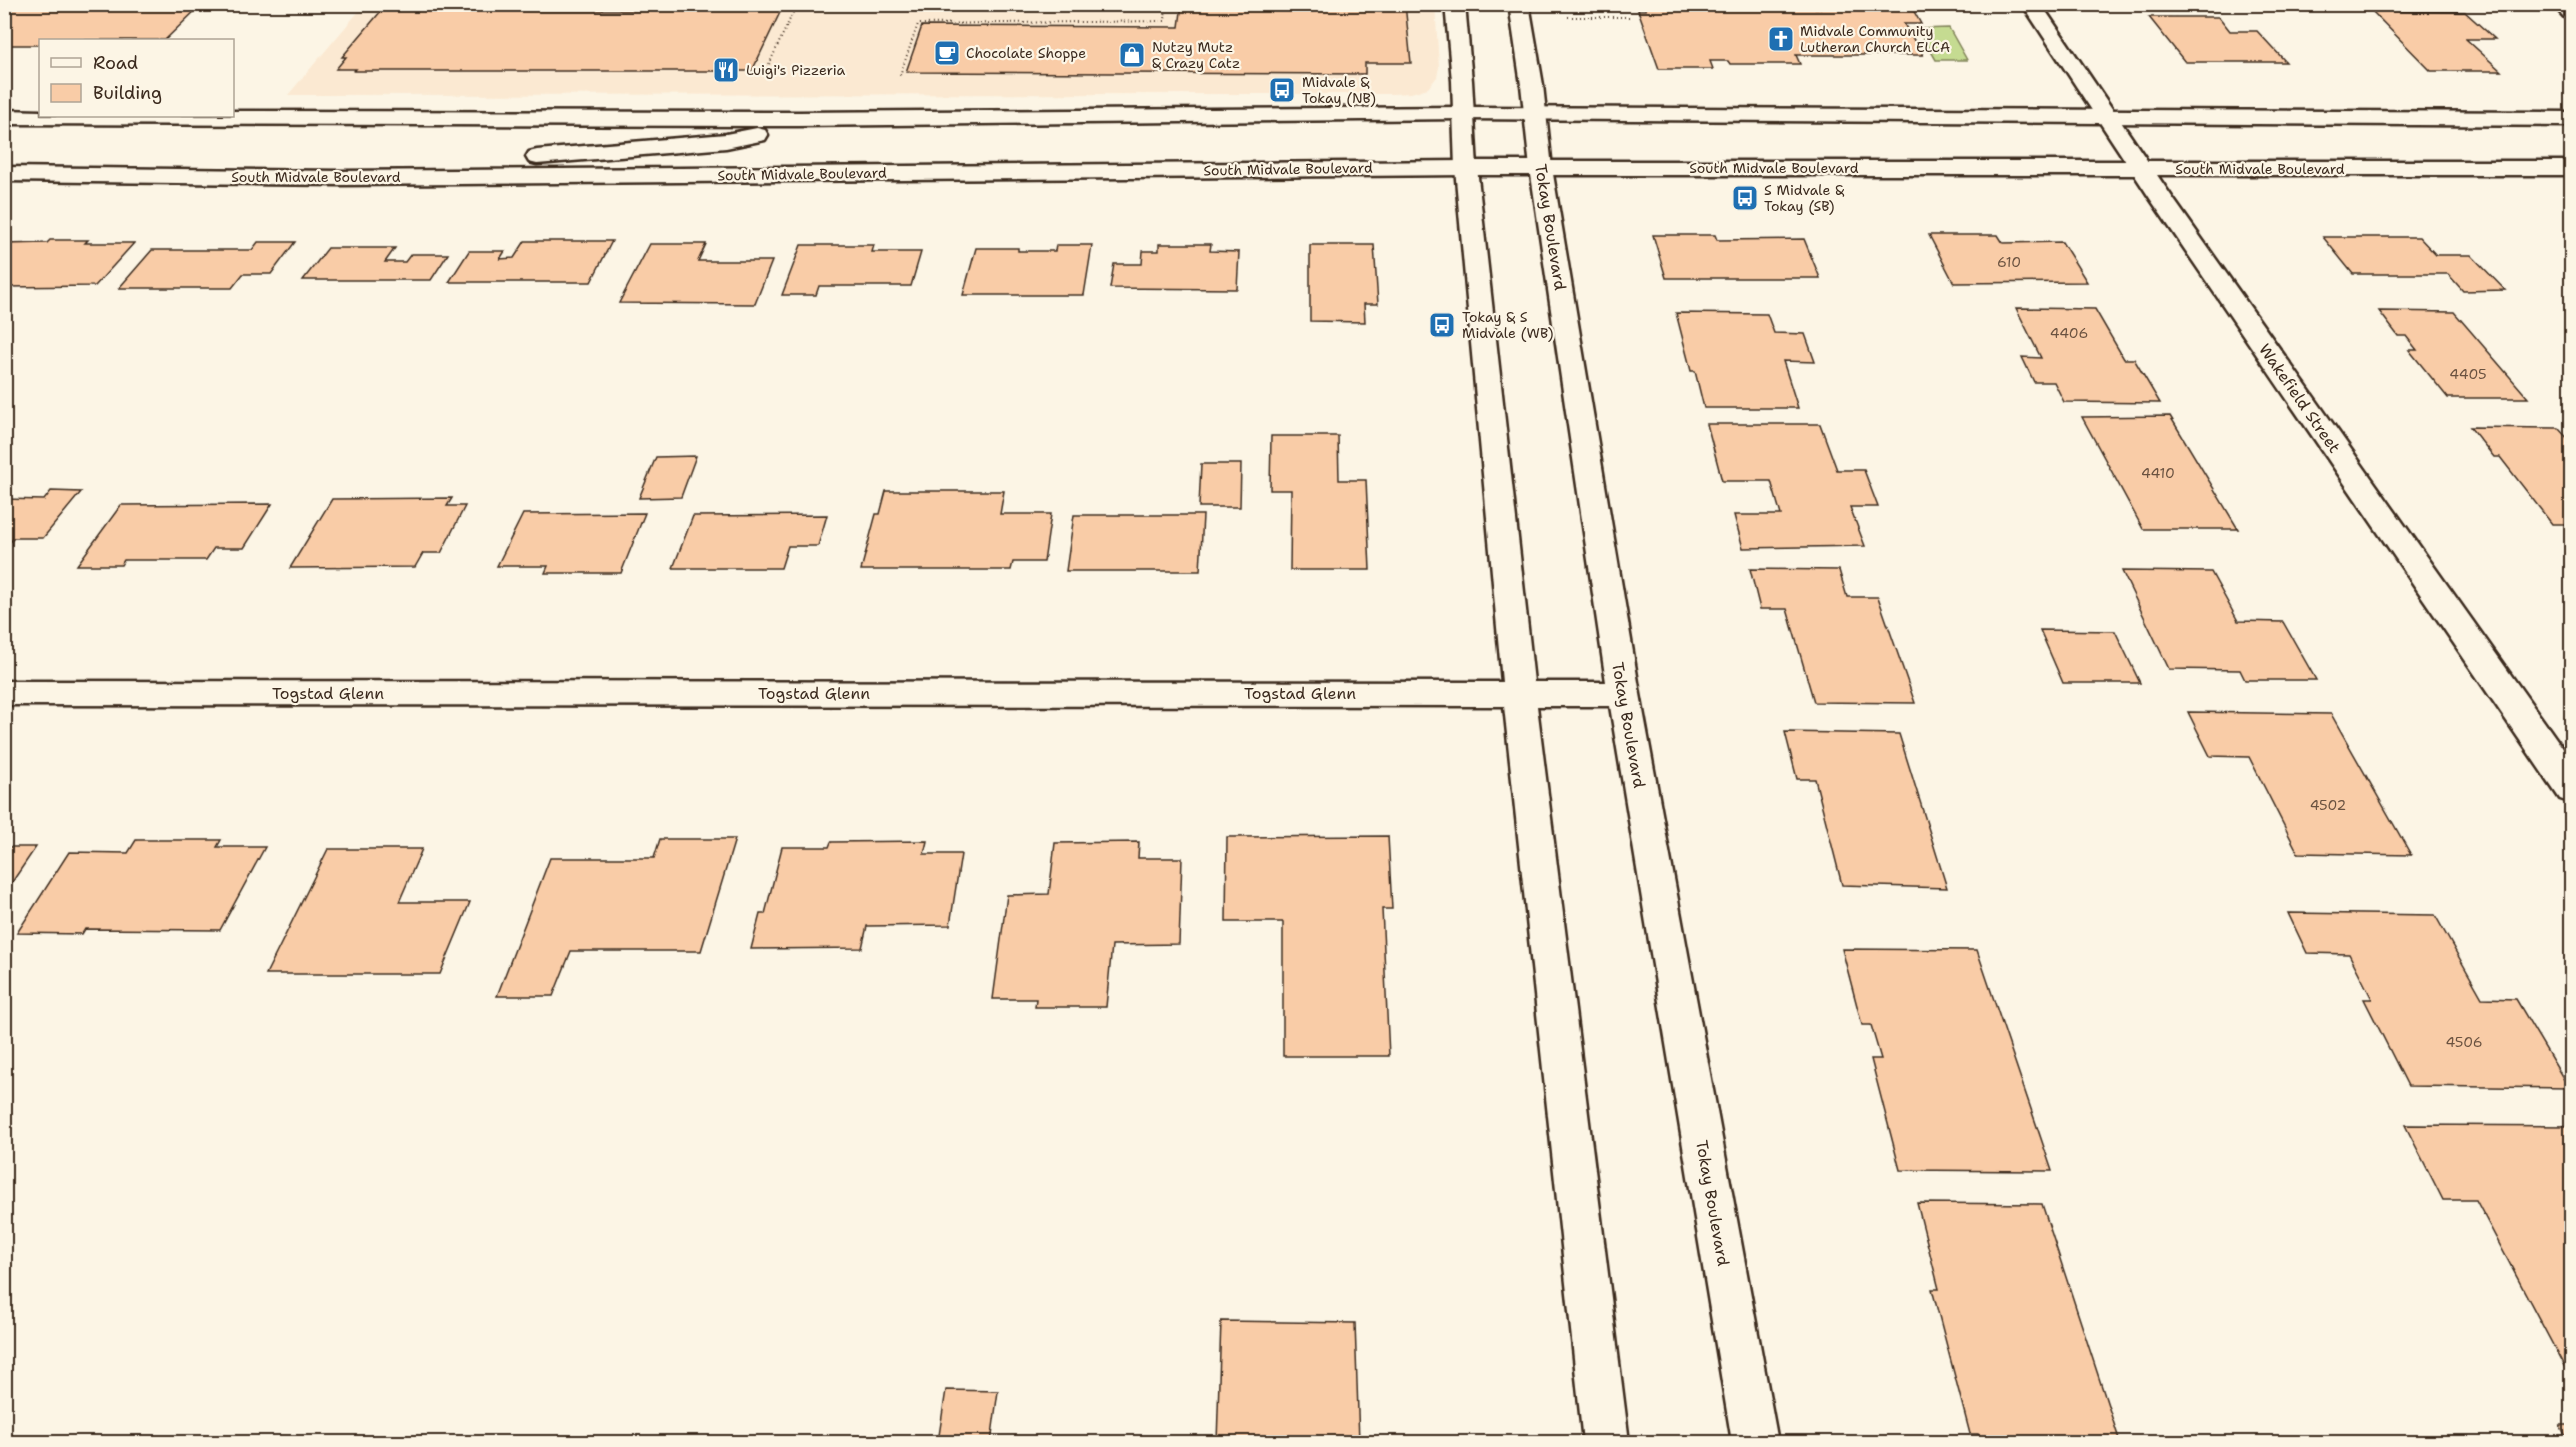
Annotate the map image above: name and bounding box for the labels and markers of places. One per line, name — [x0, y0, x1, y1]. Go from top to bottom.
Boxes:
place label: Midvale Community Lutheran Church ELCA — [1800, 22, 1950, 56]
church icon: Midvale Community Lutheran Church ELCA — [1766, 24, 1796, 54]
cafe icon: Chocolate Shoppe — [932, 38, 962, 68]
place label: Nutzy Mutz & Crazy Catz — [1152, 38, 1240, 72]
shop icon: Nutzy Mutz & Crazy Catz — [1117, 40, 1147, 70]
place label: Chocolate Shoppe — [966, 44, 1086, 62]
restaurant icon: Luigi's Pizzeria — [711, 55, 741, 85]
place label: Luigi's Pizzeria — [746, 61, 845, 79]
place label: Midvale & Tokay (NB) — [1302, 73, 1376, 107]
bus stop icon: Midvale & Tokay (NB) — [1267, 75, 1297, 105]
place label: S Midvale & Tokay (SB) — [1764, 181, 1844, 215]
bus stop icon: S Midvale & Tokay (SB) — [1730, 183, 1760, 213]
place label: Tokay & S Midvale (WB) — [1462, 308, 1553, 342]
bus stop icon: Tokay & S Midvale (WB) — [1427, 310, 1457, 340]

